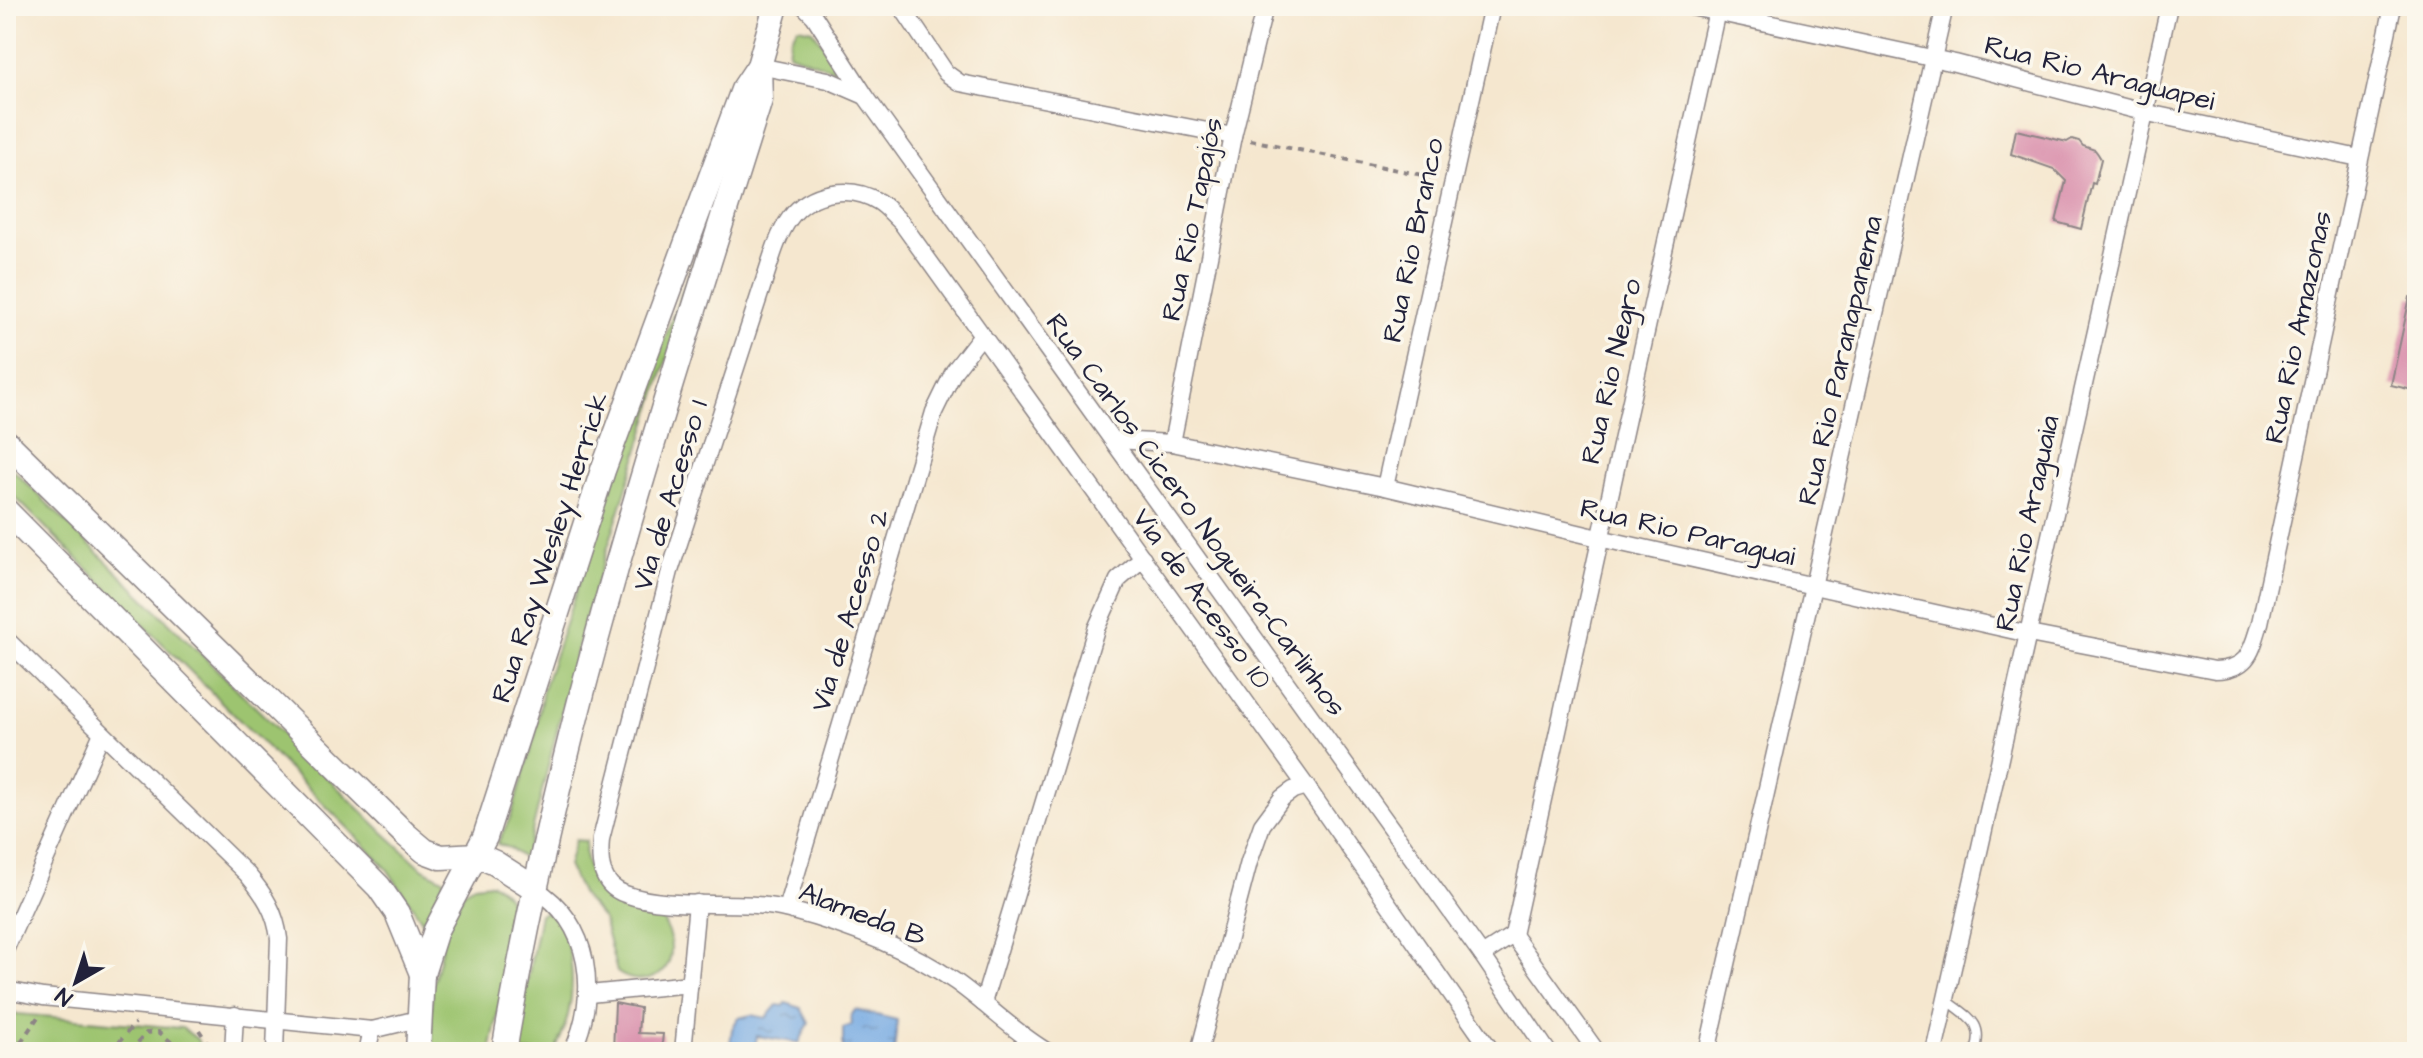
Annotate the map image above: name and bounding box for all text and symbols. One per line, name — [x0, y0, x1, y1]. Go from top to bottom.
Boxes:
street label: Rua Rio Araguapei — [1980, 26, 2219, 122]
street label: Rua Rio Tapajós — [1152, 114, 1233, 325]
street label: Rua Rio Branco — [1373, 134, 1454, 346]
street label: Rua Rio Amazonas — [2255, 207, 2342, 447]
street label: Rua Rio Paranapanema — [1788, 212, 1893, 509]
street label: Rua Rio Negro — [1571, 275, 1653, 468]
street label: Rua Carlos Cicero Nogueira-Carlinhos — [1035, 305, 1355, 725]
street label: Rua Ray Wesley Herrick — [482, 387, 621, 708]
street label: Via de Acesso 1 — [623, 395, 718, 596]
street label: Rua Rio Araguaia — [1986, 412, 2070, 635]
street label: Rua Rio Paraguai — [1576, 489, 1799, 577]
street label: Via de Acesso 10 — [1123, 500, 1281, 697]
street label: Via de Acesso 2 — [801, 504, 900, 716]
street label: Alameda B — [793, 872, 932, 957]
north arrow — [36, 942, 116, 1022]
text: N — [49, 980, 79, 1013]

